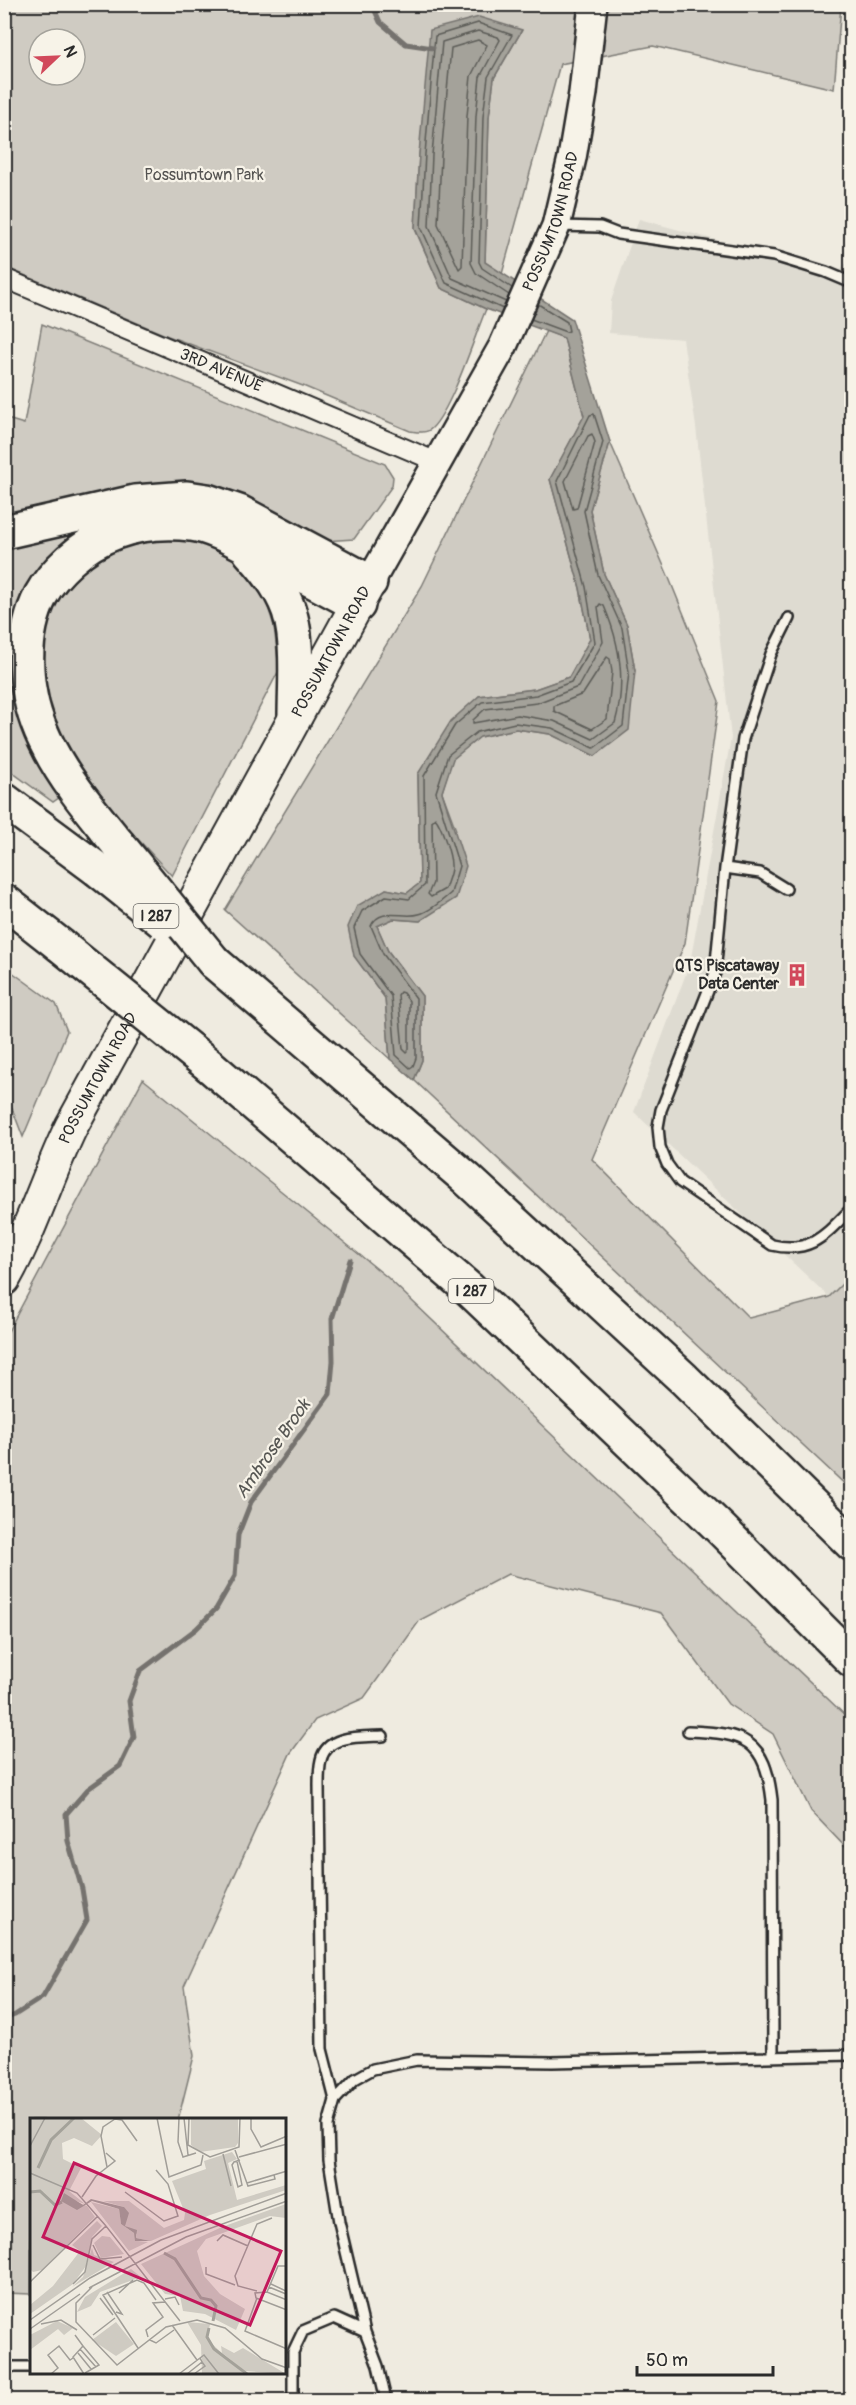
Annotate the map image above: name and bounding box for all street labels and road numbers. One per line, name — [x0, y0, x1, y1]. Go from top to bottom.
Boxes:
street label: POSSUMTOWN ROAD — [518, 150, 583, 294]
street label: 3RD AVENUE — [177, 344, 266, 397]
street label: POSSUMTOWN ROAD — [287, 583, 375, 721]
road number: I 287 — [134, 904, 178, 928]
street label: POSSUMTOWN ROAD — [55, 1009, 142, 1147]
road number: I 287 — [448, 1279, 494, 1303]

